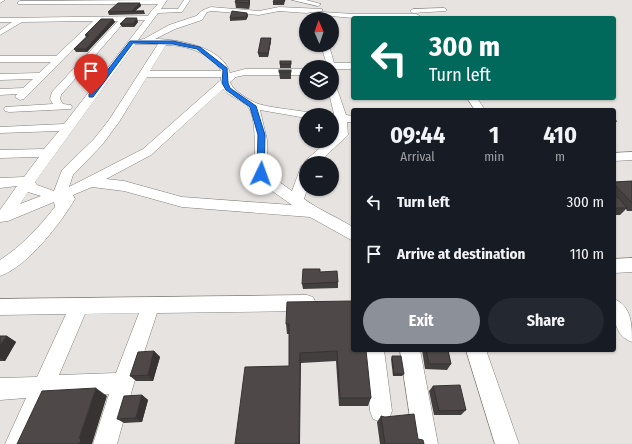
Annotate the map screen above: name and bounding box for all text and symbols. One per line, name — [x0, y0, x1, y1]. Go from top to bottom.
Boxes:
north arrow — [299, 12, 339, 52]
map controls — [299, 12, 339, 196]
text: 300 m — [429, 30, 500, 63]
icon: left — [363, 32, 415, 84]
pin — [74, 54, 108, 95]
icon: arrive — [80, 60, 102, 82]
button: layers — [299, 60, 339, 100]
text: Turn left — [429, 64, 491, 86]
button: + — [299, 108, 339, 148]
text: 09:44 — [390, 121, 445, 149]
text: 1 — [489, 121, 499, 149]
text: 410 — [543, 121, 577, 149]
text: Arrival — [400, 149, 435, 164]
text: min — [484, 149, 504, 164]
text: m — [555, 149, 565, 164]
position arrow — [240, 153, 282, 195]
button: − — [299, 156, 339, 196]
icon: left — [363, 191, 385, 213]
text: Turn left — [397, 193, 450, 211]
text: 300 m — [567, 193, 604, 211]
icon: arrive — [363, 243, 385, 265]
text: Arrive at destination — [397, 245, 525, 263]
text: 110 m — [570, 245, 604, 263]
button: Exit — [363, 298, 480, 344]
button: Share — [488, 298, 604, 344]

